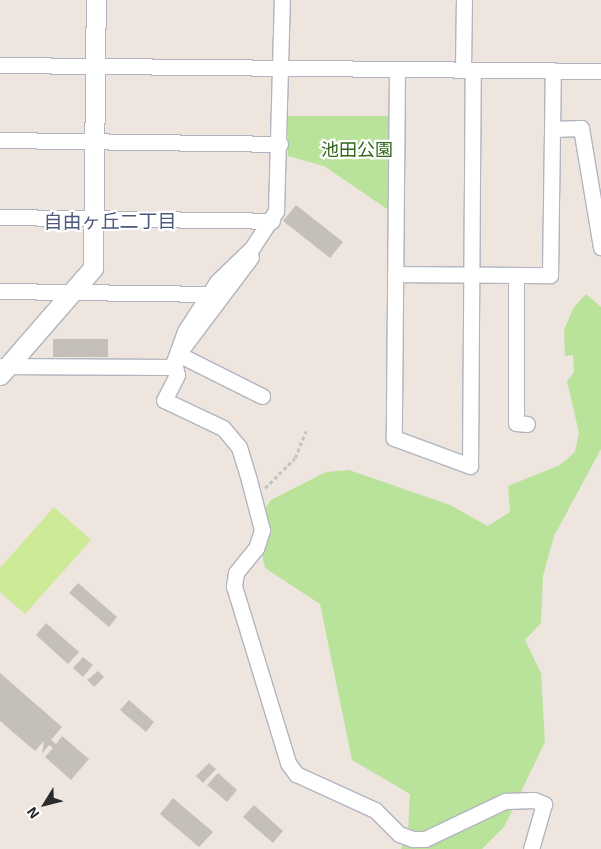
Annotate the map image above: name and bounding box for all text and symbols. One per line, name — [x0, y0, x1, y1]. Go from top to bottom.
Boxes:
park label: 池田公園 — [321, 138, 393, 160]
district label: 自由ヶ丘二丁目 — [44, 210, 176, 232]
north arrow — [20, 779, 70, 829]
text: N — [23, 804, 42, 822]

